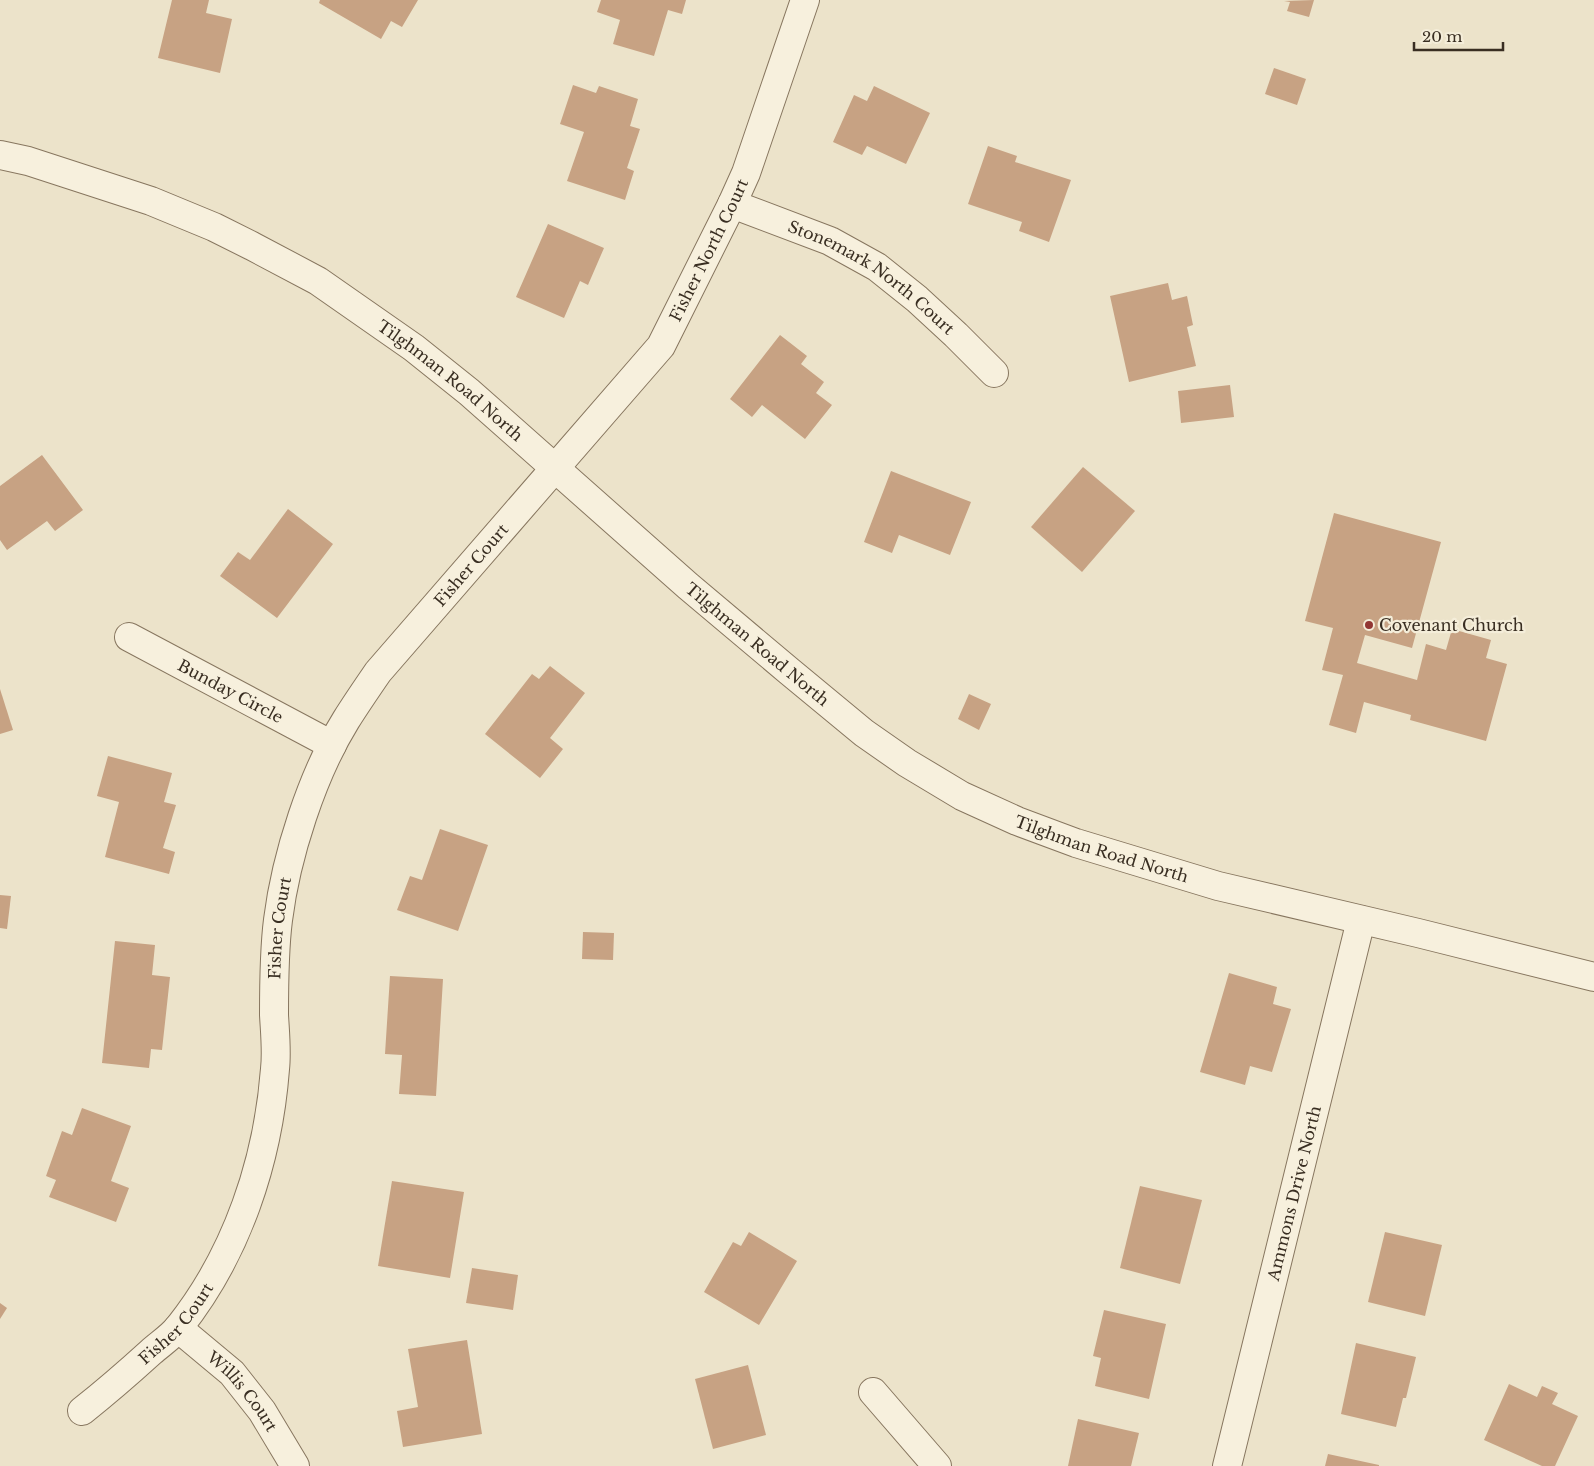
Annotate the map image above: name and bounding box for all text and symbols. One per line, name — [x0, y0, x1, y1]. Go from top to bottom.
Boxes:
scale bar — [1414, 20, 1503, 52]
text: 20 m — [1422, 27, 1462, 46]
street label: Fisher North Court — [665, 175, 752, 325]
street label: Stonemark North Court — [785, 216, 959, 339]
street label: Tilghman Road North — [374, 316, 527, 445]
street label: Fisher Court — [430, 519, 512, 610]
street label: Tilghman Road North — [681, 578, 833, 710]
place label: Covenant Church — [1379, 615, 1524, 635]
marker: Covenant Church — [1363, 619, 1375, 631]
street label: Bunday Circle — [174, 655, 287, 727]
street label: Tilghman Road North — [1012, 811, 1191, 887]
street label: Fisher Court — [264, 875, 295, 980]
street label: Ammons Drive North — [1263, 1104, 1325, 1284]
street label: Fisher Court — [134, 1279, 217, 1368]
street label: Willis Court — [202, 1346, 282, 1435]

